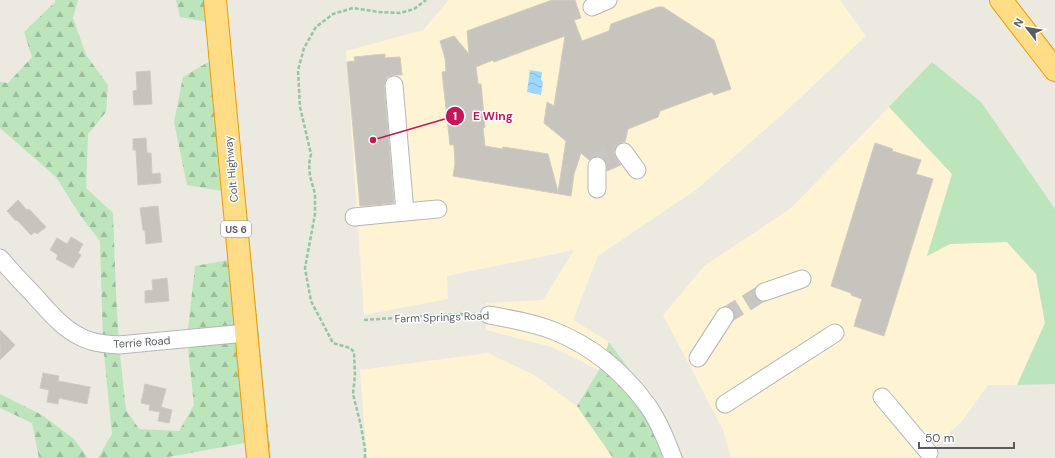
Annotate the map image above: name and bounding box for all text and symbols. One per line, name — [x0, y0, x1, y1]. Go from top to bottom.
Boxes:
north arrow — [1007, 8, 1047, 48]
text: N — [1010, 16, 1026, 30]
callout: E Wing — [445, 104, 521, 128]
text: 1 — [453, 108, 457, 124]
text: E Wing — [473, 108, 513, 124]
street label: Colt Highway — [221, 135, 241, 203]
road number: US 6 — [221, 221, 251, 237]
street label: Farm Springs Road — [394, 308, 490, 326]
street label: Terrie Road — [113, 333, 171, 351]
scale bar — [919, 424, 1014, 450]
text: 50 m — [925, 430, 954, 446]

